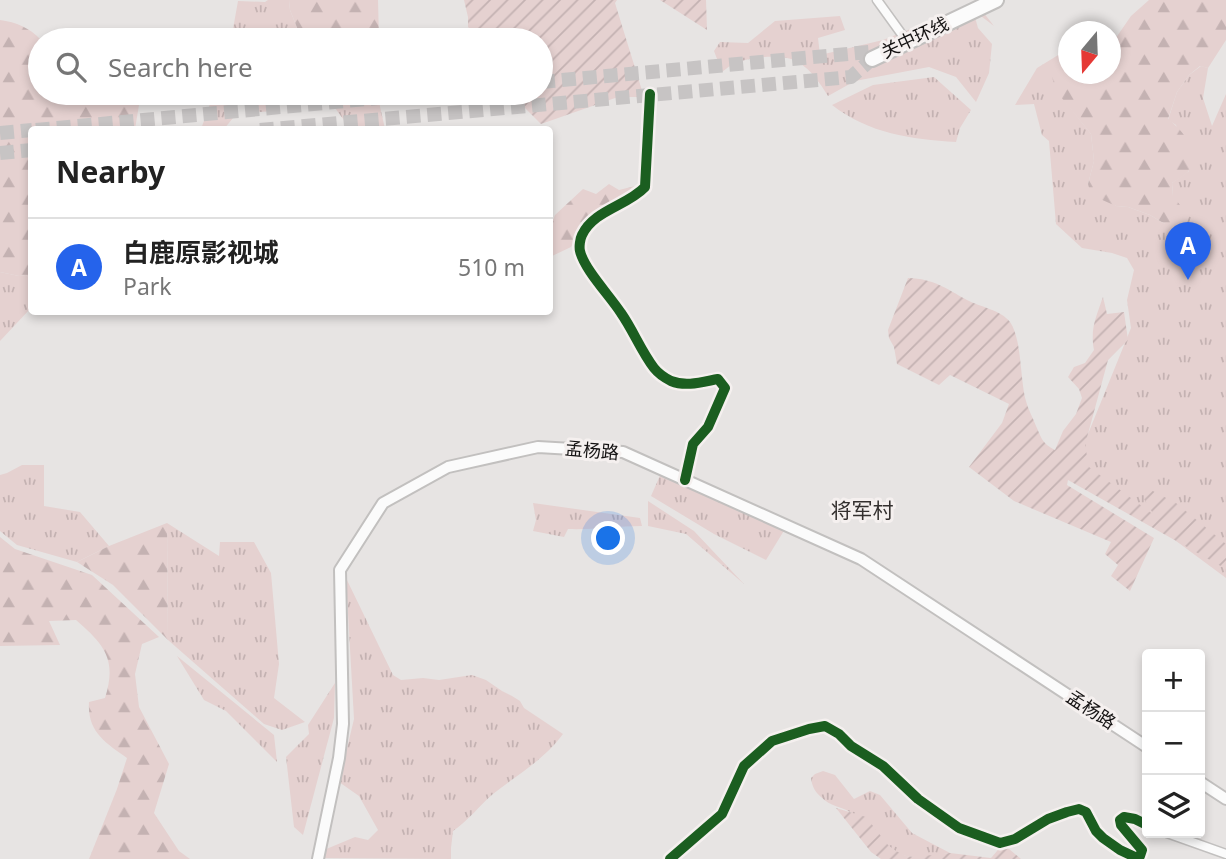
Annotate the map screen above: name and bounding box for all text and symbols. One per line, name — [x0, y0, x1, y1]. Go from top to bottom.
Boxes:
street label: 关中环线 — [877, 11, 952, 63]
north arrow — [1058, 21, 1121, 84]
search box — [28, 28, 553, 105]
icon: search — [52, 48, 90, 86]
text: Search here — [108, 49, 253, 85]
text: Nearby — [56, 151, 165, 192]
pin: A — [1165, 222, 1211, 280]
text: 白鹿原影视城 — [123, 234, 279, 270]
text: A — [71, 251, 87, 283]
text: 510 m — [458, 251, 525, 283]
text: Park — [123, 270, 172, 302]
street label: 孟杨路 — [564, 436, 620, 464]
district label: 将军村 — [831, 496, 894, 524]
your location — [591, 521, 625, 555]
map controls — [1142, 649, 1205, 838]
button: + — [1142, 649, 1205, 712]
street label: 孟杨路 — [1062, 684, 1121, 734]
button: − — [1142, 712, 1205, 775]
button: layers — [1142, 775, 1205, 838]

